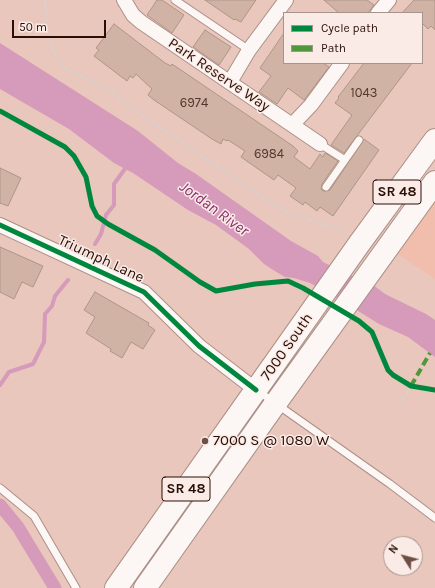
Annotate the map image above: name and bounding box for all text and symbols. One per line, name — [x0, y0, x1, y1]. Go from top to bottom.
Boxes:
scale bar — [14, 12, 108, 38]
legend — [283, 12, 423, 64]
text: 50 m — [19, 20, 47, 34]
text: Cycle path — [321, 21, 378, 35]
street label: Park Reserve Way — [165, 34, 273, 116]
text: Path — [321, 41, 346, 55]
house number: 1043 — [351, 85, 377, 101]
house number: 6974 — [180, 95, 208, 111]
house number: 6984 — [254, 146, 284, 162]
water label: Jordan River — [176, 177, 252, 241]
road number: SR 48 — [373, 180, 421, 204]
street label: Triumph Lane — [55, 231, 147, 287]
street label: 7000 South — [257, 310, 317, 384]
place label: 7000 S @ 1080 W — [213, 432, 330, 450]
marker: 7000 S @ 1080 W — [200, 436, 210, 446]
road number: SR 48 — [162, 477, 210, 501]
north arrow — [383, 536, 423, 576]
text: N — [386, 542, 401, 556]

